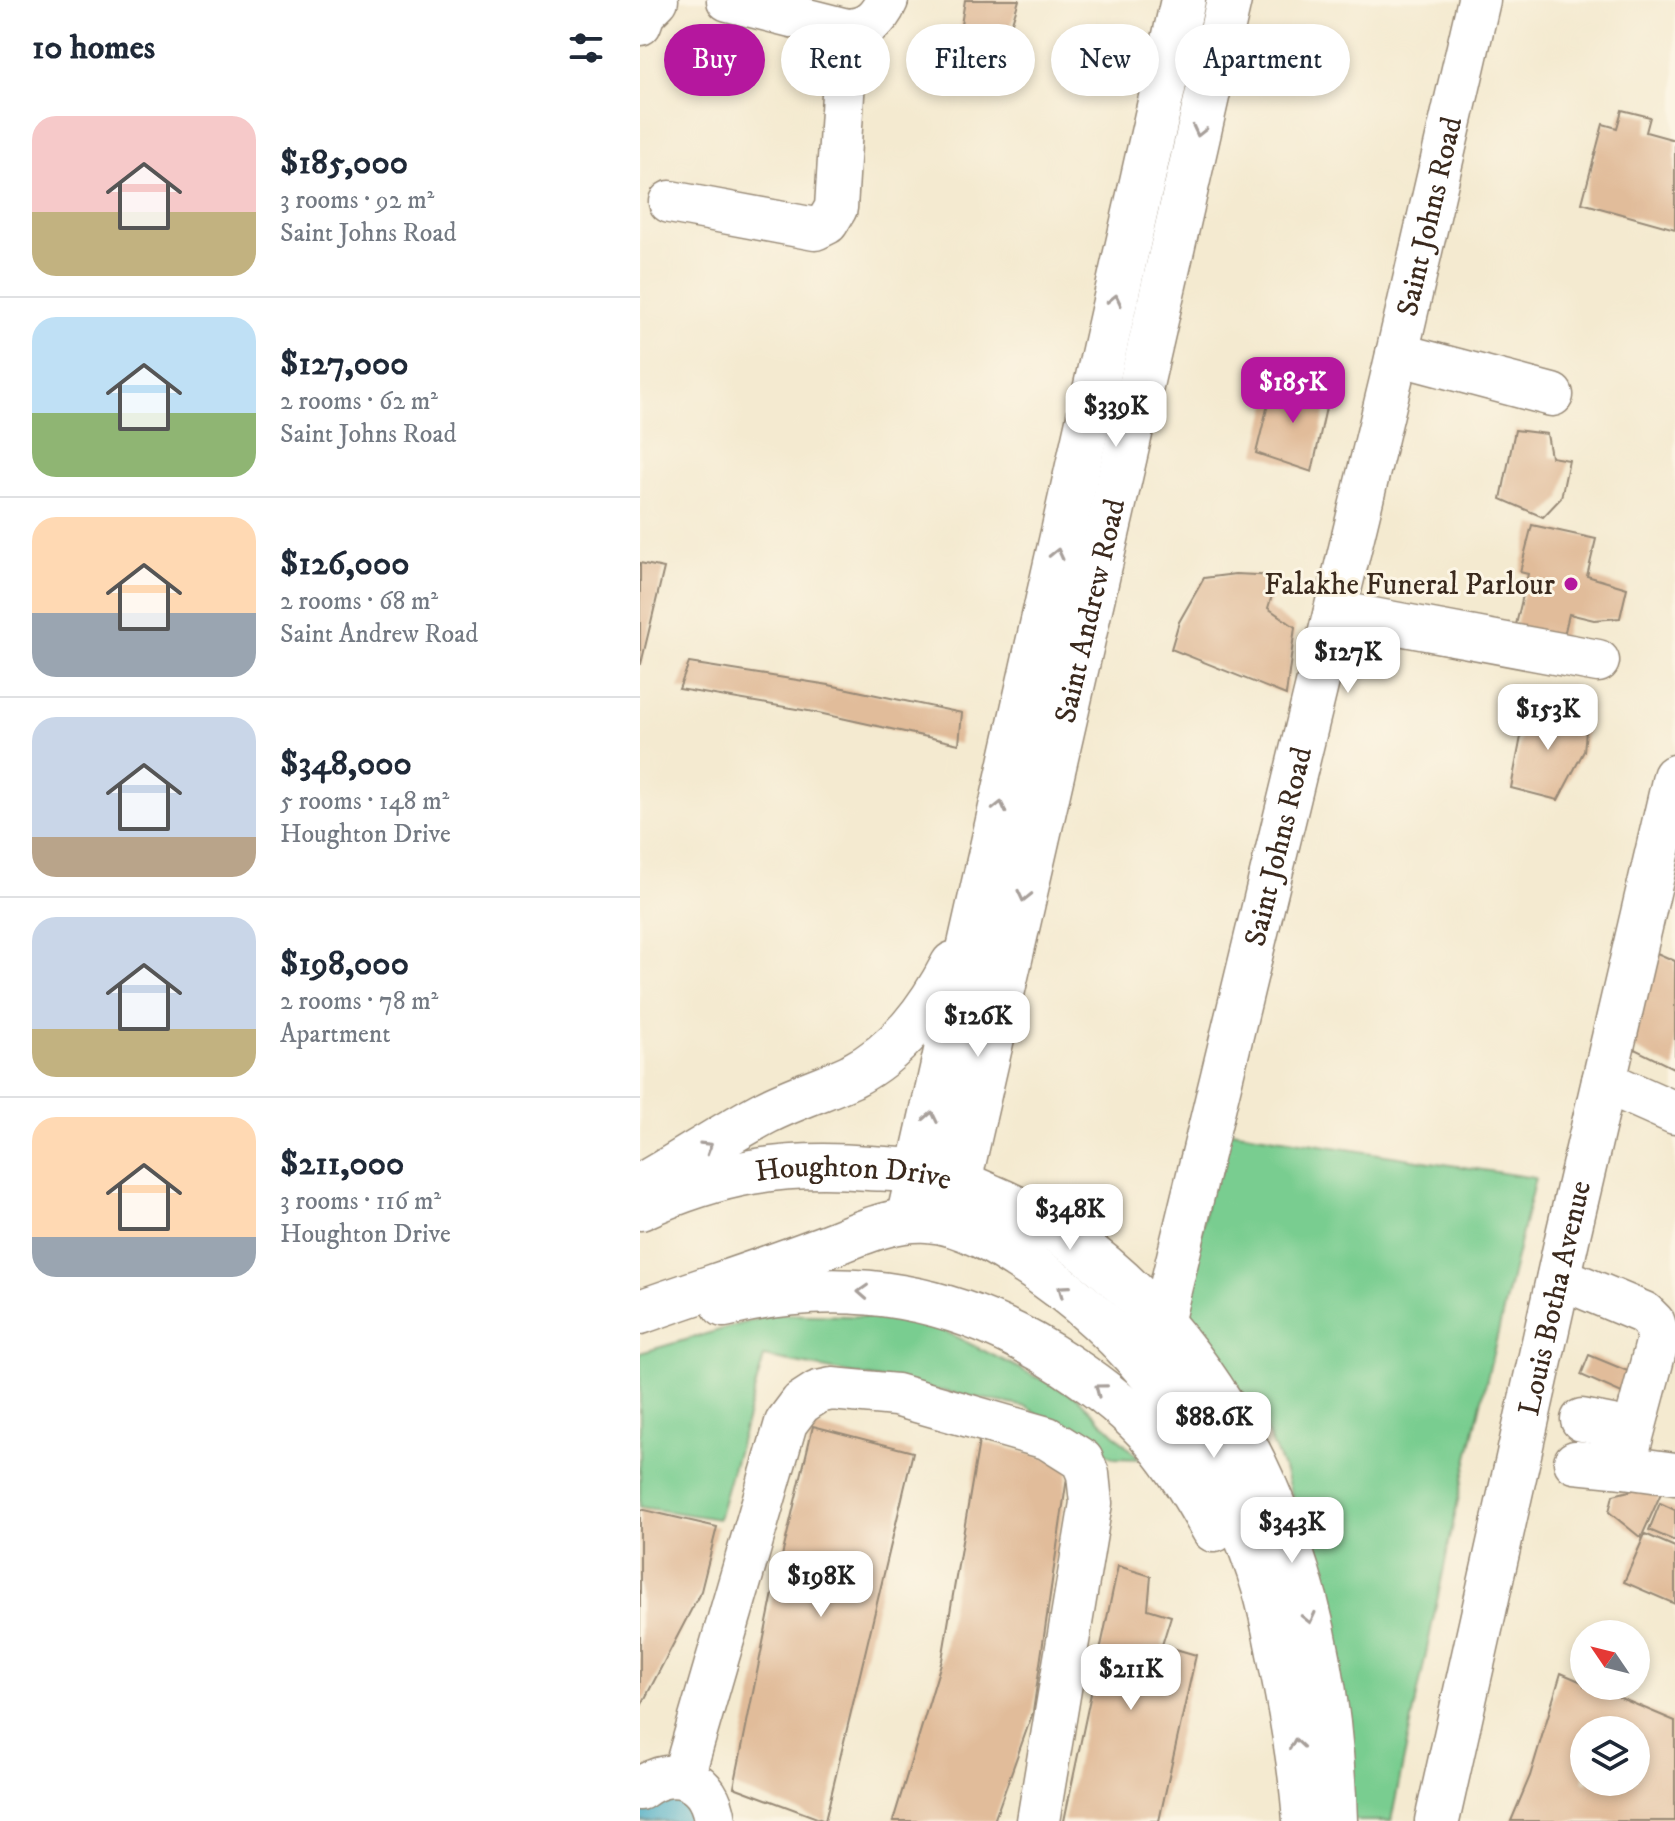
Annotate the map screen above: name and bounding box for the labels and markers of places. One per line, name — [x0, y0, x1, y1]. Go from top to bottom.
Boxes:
pin: $185K — [1237, 357, 1349, 425]
pin: $339K — [1060, 381, 1172, 449]
place label: Falakhe Funeral Parlour — [1264, 567, 1555, 604]
marker: Falakhe Funeral Parlour — [1562, 575, 1580, 593]
pin: $127K — [1292, 627, 1404, 695]
pin: $153K — [1492, 684, 1604, 752]
pin: $126K — [922, 991, 1034, 1059]
pin: $348K — [1014, 1184, 1126, 1252]
pin: $88.6K — [1149, 1392, 1279, 1460]
pin: $343K — [1236, 1497, 1348, 1565]
pin: $198K — [765, 1551, 877, 1619]
pin: $211K — [1075, 1644, 1187, 1712]

